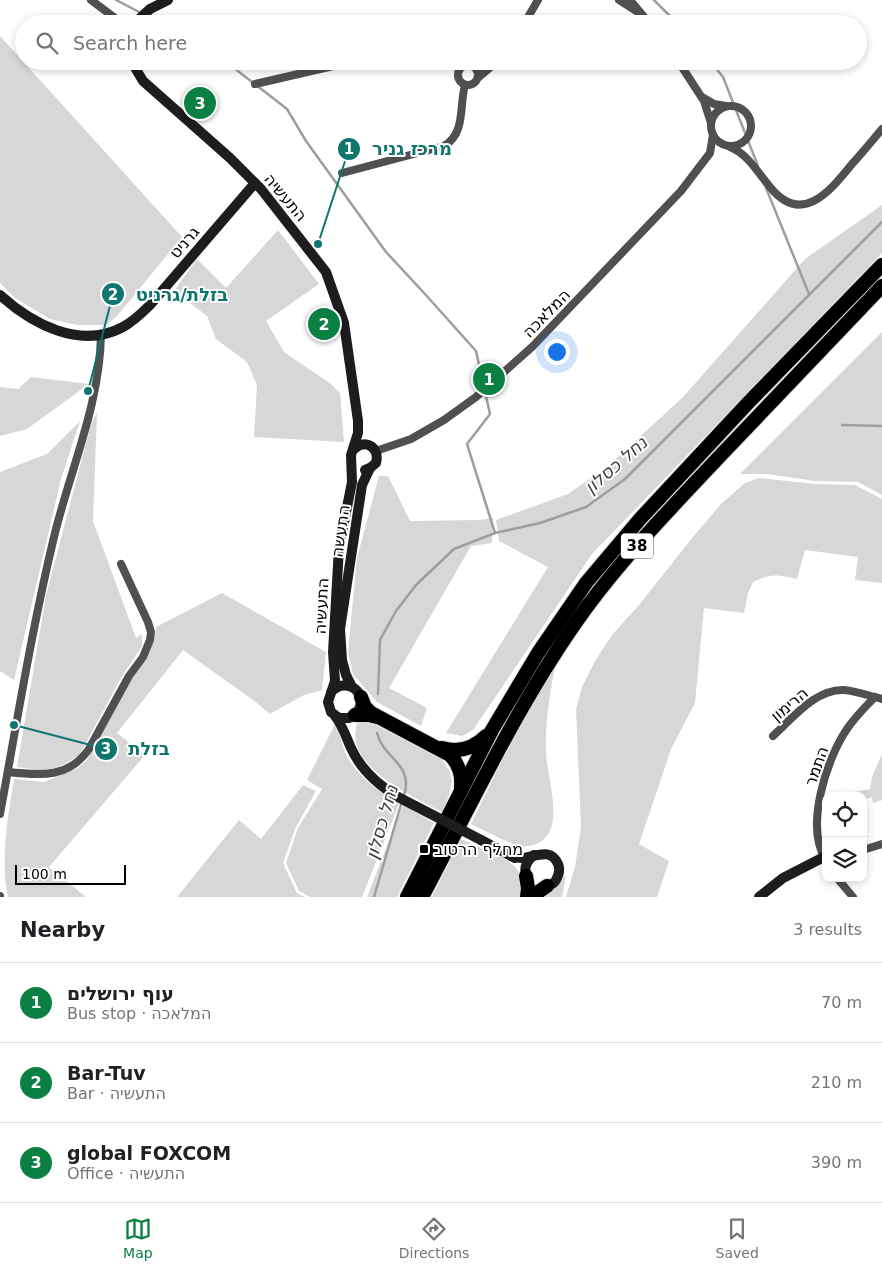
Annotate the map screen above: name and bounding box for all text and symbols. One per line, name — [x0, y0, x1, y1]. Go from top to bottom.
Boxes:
search box — [15, 15, 867, 70]
icon: search — [33, 29, 61, 57]
text: Search here — [73, 32, 187, 54]
pin: 3 — [184, 84, 216, 122]
callout: מרכז גניר — [337, 132, 462, 165]
text: מרכז גניר — [372, 138, 452, 159]
text: 1 — [344, 140, 354, 158]
street label: התעשיה — [260, 170, 311, 225]
street label: גרניט — [165, 222, 204, 262]
callout: בזלת/גרניט — [101, 278, 238, 311]
text: בזלת/גרניט — [136, 284, 228, 305]
street label: המלאכה — [519, 285, 574, 342]
text: 2 — [108, 286, 118, 304]
pin: 2 — [308, 305, 340, 343]
your location — [544, 339, 570, 365]
pin: 1 — [473, 360, 505, 398]
water label: נחל כסלון — [580, 431, 652, 498]
street label: התעשה — [327, 504, 354, 559]
road number: 38 — [621, 534, 653, 558]
street label: התעשיה — [311, 577, 332, 635]
street label: הרימון — [767, 683, 812, 725]
callout: בזלת — [93, 732, 180, 765]
text: בזלת — [128, 738, 170, 759]
text: 3 — [101, 740, 111, 758]
street label: התמר — [801, 744, 832, 789]
water label: נחל כסלון — [361, 782, 402, 861]
map controls — [822, 792, 867, 882]
button: locate — [822, 792, 867, 837]
button: layers — [822, 837, 867, 882]
place label: מחלף הרטוב — [434, 840, 523, 859]
marker: מחלף הרטוב — [418, 843, 430, 855]
scale bar — [15, 862, 126, 885]
text: 100 m — [22, 866, 67, 882]
text: Nearby — [20, 918, 105, 942]
text: 3 results — [793, 920, 862, 939]
text: עוף ירושלים — [67, 982, 174, 1004]
text: 1 — [30, 993, 42, 1012]
text: 70 m — [821, 993, 862, 1012]
text: Bus stop · המלאכה — [67, 1004, 211, 1023]
text: Bar-Tuv — [67, 1062, 146, 1084]
text: 2 — [30, 1073, 42, 1092]
text: 210 m — [811, 1073, 862, 1092]
text: Bar · התעשיה — [67, 1084, 166, 1103]
text: global FOXCOM — [67, 1142, 231, 1164]
text: 3 — [30, 1153, 42, 1172]
text: 390 m — [811, 1153, 862, 1172]
text: Office · התעשיה — [67, 1164, 185, 1183]
tab: Map — [123, 1215, 153, 1261]
tab: Directions — [399, 1215, 469, 1261]
tab: Saved — [716, 1215, 759, 1261]

